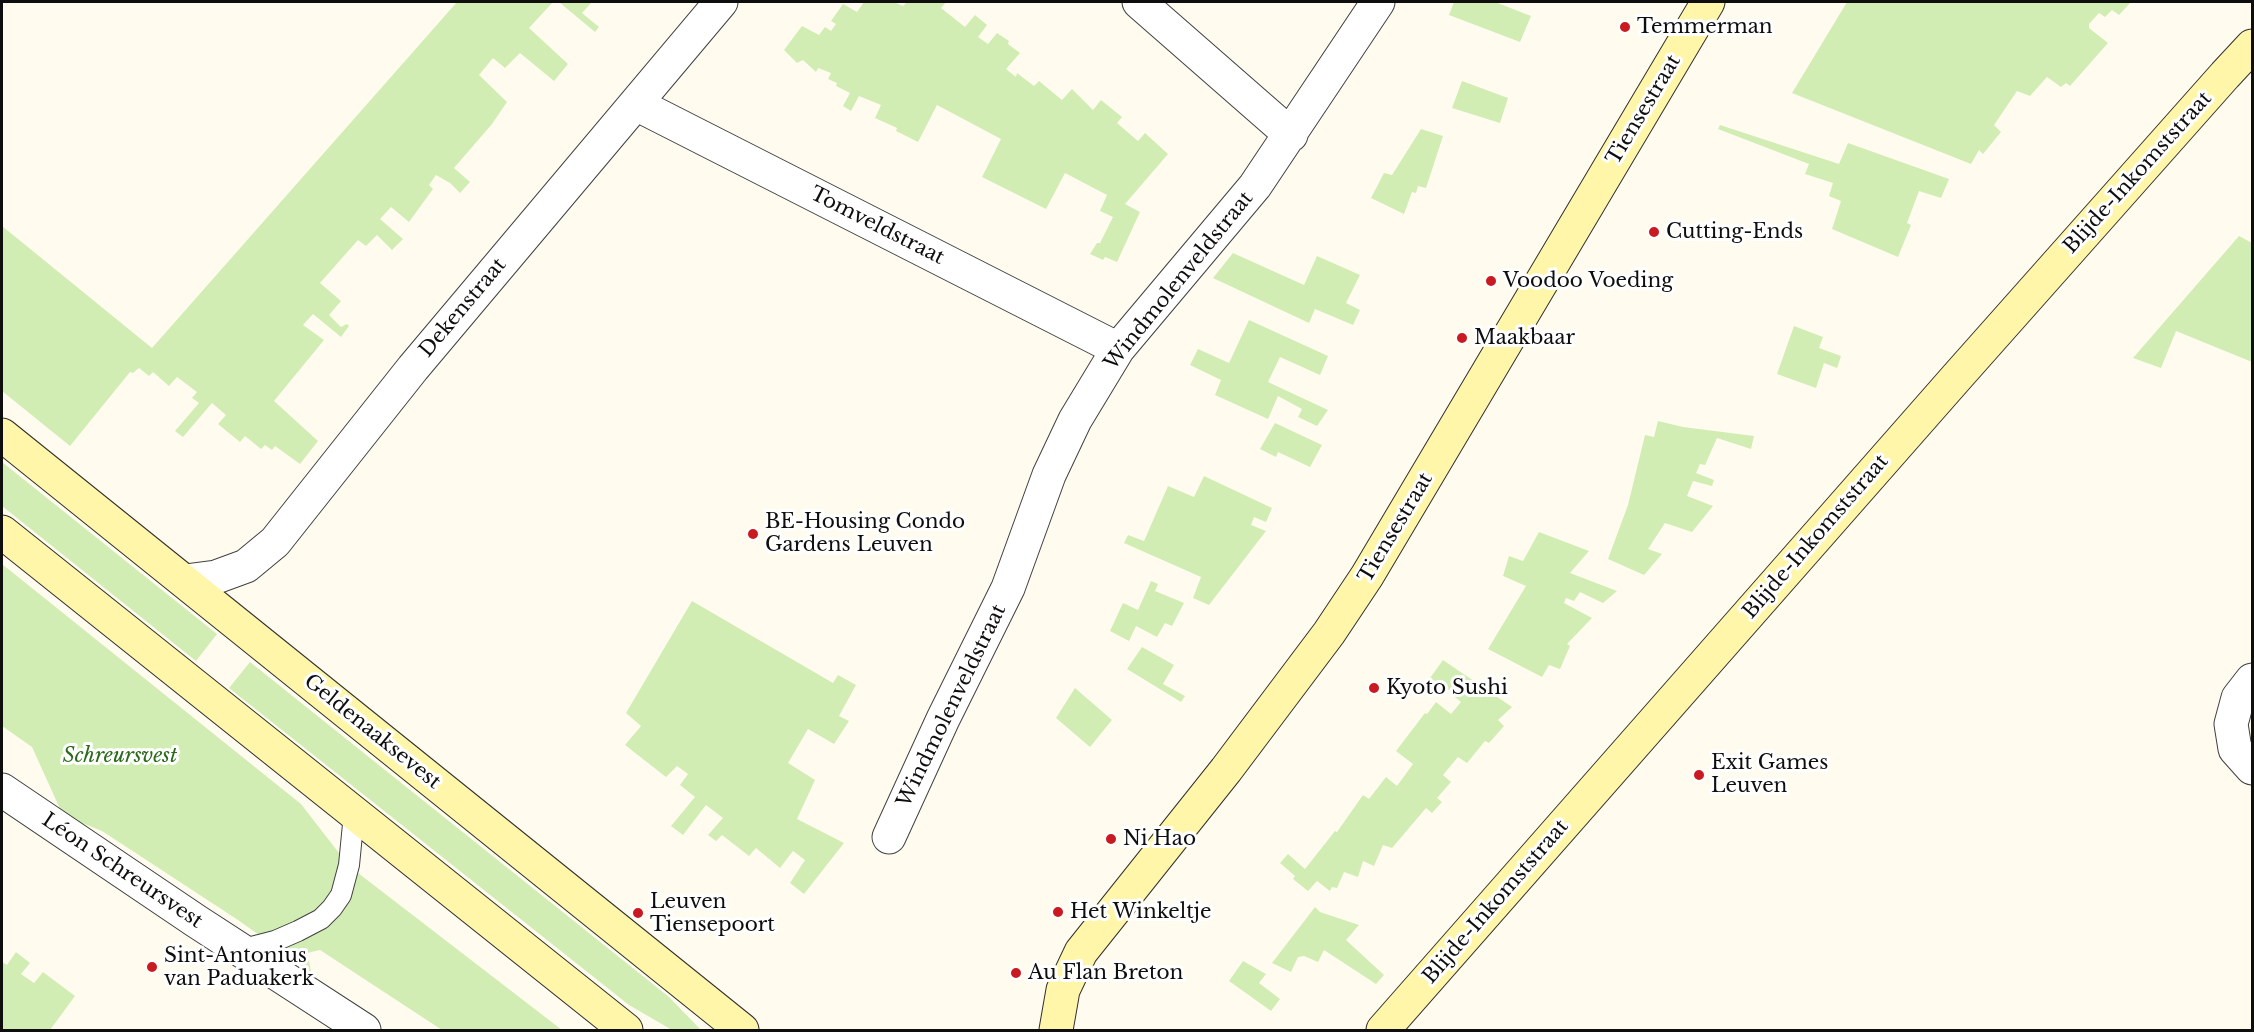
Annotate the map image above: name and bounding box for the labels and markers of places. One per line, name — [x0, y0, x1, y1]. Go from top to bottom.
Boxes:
place label: Temmerman — [1637, 15, 1773, 39]
marker: Temmerman — [1618, 20, 1632, 34]
place label: Cutting-Ends — [1666, 220, 1803, 244]
marker: Cutting-Ends — [1647, 225, 1661, 239]
place label: Voodoo Voeding — [1503, 269, 1673, 293]
marker: Voodoo Voeding — [1484, 274, 1498, 288]
place label: Maakbaar — [1474, 326, 1575, 350]
marker: Maakbaar — [1455, 331, 1469, 345]
place label: BE-Housing Condo Gardens Leuven — [765, 510, 965, 557]
marker: BE-Housing Condo Gardens Leuven — [746, 527, 760, 541]
place label: Kyoto Sushi — [1386, 676, 1508, 700]
marker: Kyoto Sushi — [1367, 681, 1381, 695]
place label: Exit Games Leuven — [1711, 751, 1828, 798]
marker: Exit Games Leuven — [1692, 768, 1706, 782]
place label: Ni Hao — [1123, 827, 1196, 851]
marker: Ni Hao — [1104, 832, 1118, 846]
place label: Leuven Tiensepoort — [650, 890, 775, 937]
place label: Het Winkeltje — [1070, 900, 1211, 924]
marker: Het Winkeltje — [1051, 905, 1065, 919]
marker: Leuven Tiensepoort — [631, 906, 645, 920]
place label: Sint-Antonius van Paduakerk — [164, 944, 314, 991]
marker: Sint-Antonius van Paduakerk — [145, 960, 159, 974]
place label: Au Flan Breton — [1028, 961, 1183, 985]
marker: Au Flan Breton — [1009, 966, 1023, 980]

